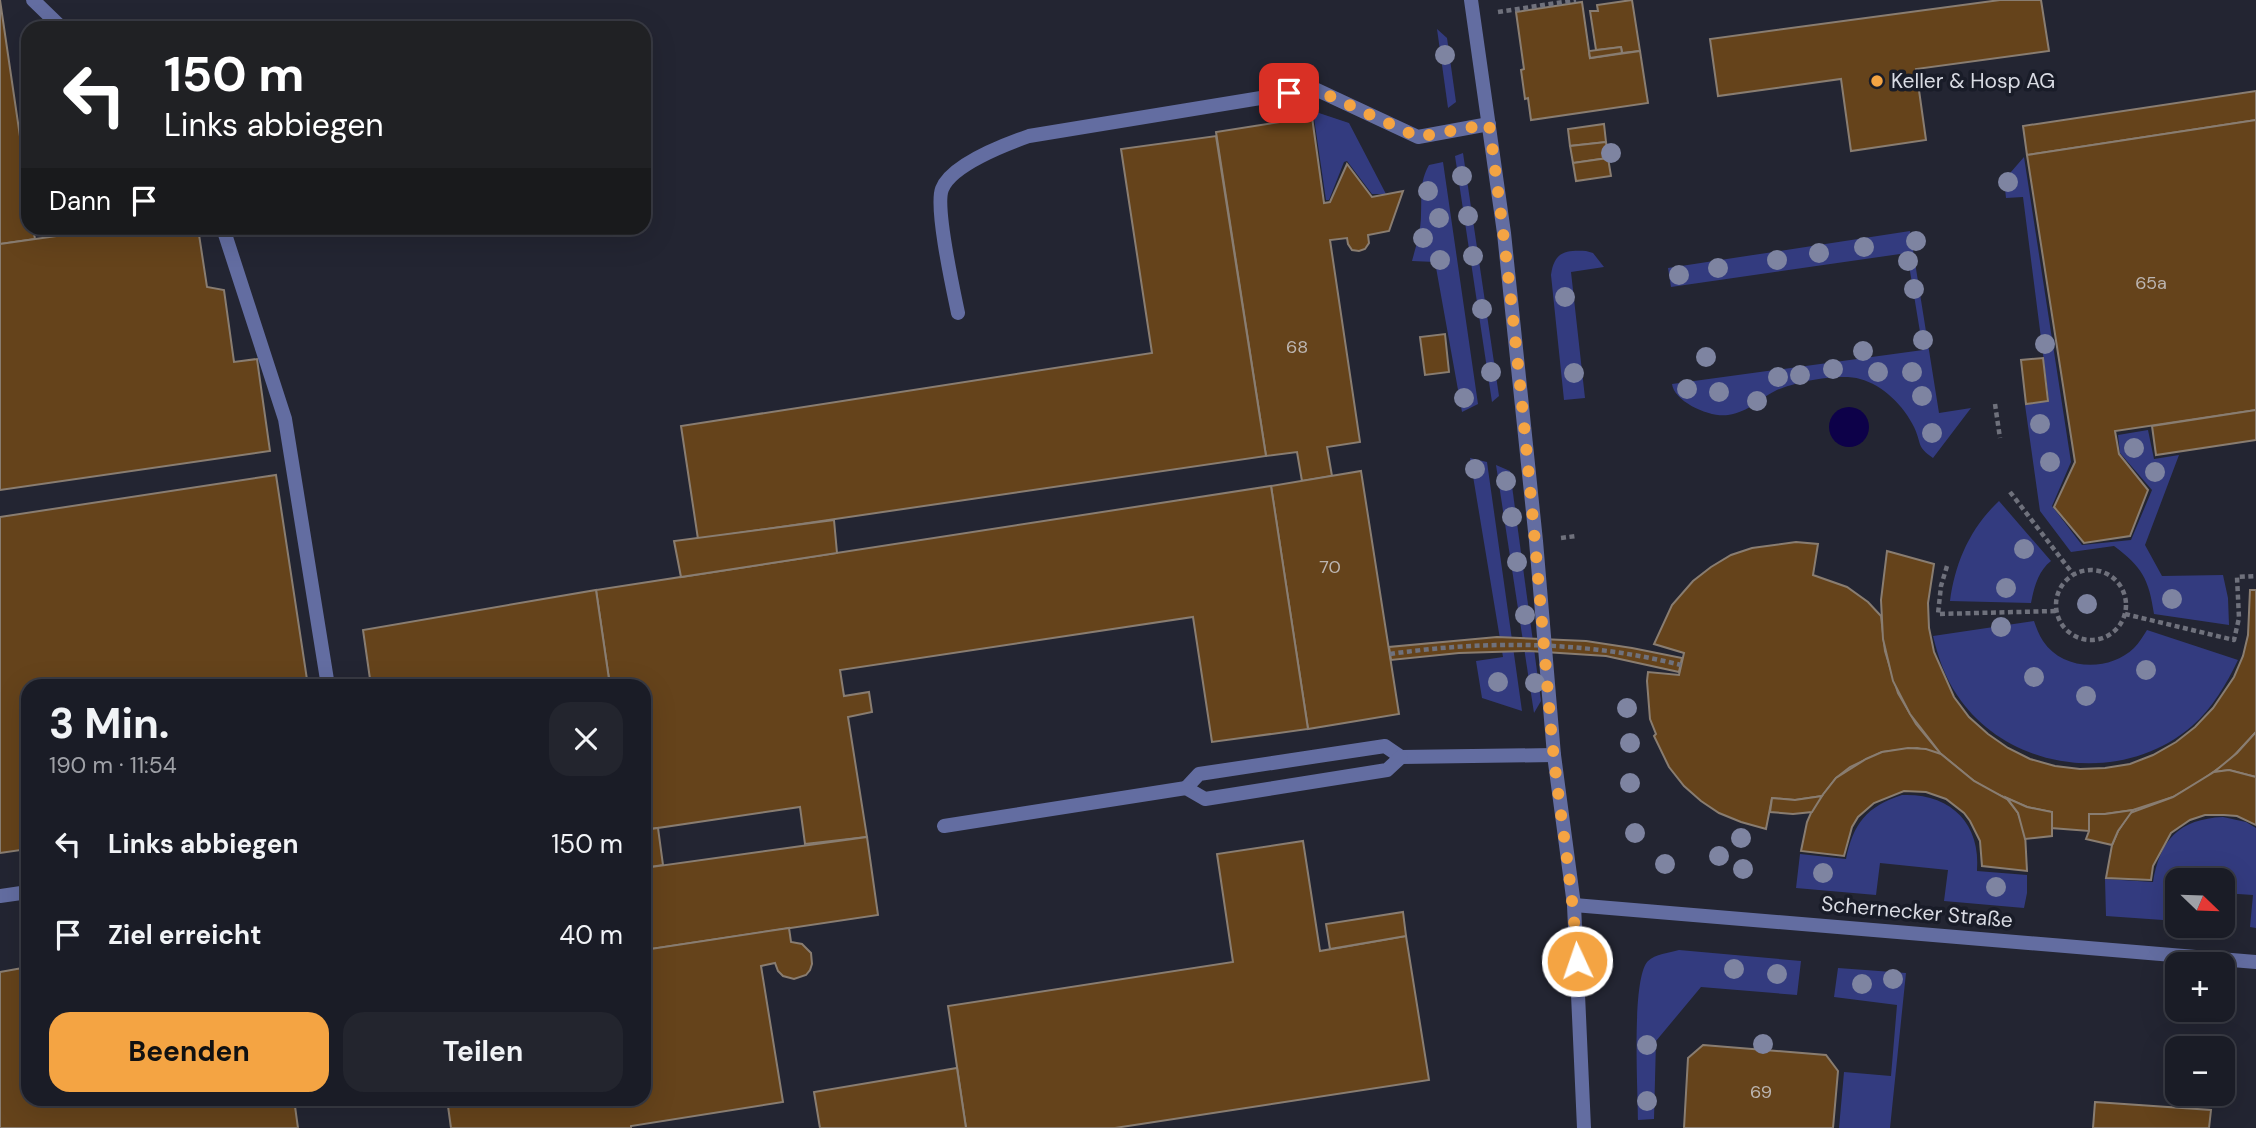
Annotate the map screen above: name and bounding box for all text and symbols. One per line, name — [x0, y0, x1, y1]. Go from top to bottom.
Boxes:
text: 150 m — [164, 42, 304, 106]
icon: left — [49, 49, 140, 140]
pin — [1259, 63, 1319, 123]
place label: Keller & Hosp AG — [1891, 67, 2055, 95]
marker: Keller & Hosp AG — [1869, 73, 1885, 89]
icon: arrive — [1270, 74, 1308, 112]
text: Links abbiegen — [164, 104, 384, 146]
icon: arrive — [125, 182, 163, 220]
text: Dann — [49, 184, 111, 218]
house number: 65a — [2135, 271, 2167, 295]
house number: 68 — [1286, 335, 1308, 359]
house number: 70 — [1319, 555, 1341, 579]
text: 3 Min. — [49, 696, 169, 751]
button: close — [549, 702, 623, 776]
text: 190 m · 11:54 — [49, 750, 177, 780]
icon: left — [49, 825, 87, 863]
text: Links abbiegen — [108, 827, 298, 861]
text: 150 m — [551, 827, 623, 861]
north arrow — [2165, 868, 2235, 938]
map controls — [2165, 868, 2235, 1106]
street label: Schernecker Straße — [1820, 890, 2014, 934]
icon: arrive — [49, 916, 87, 954]
text: Ziel erreicht — [108, 918, 261, 952]
text: 40 m — [559, 918, 623, 952]
position arrow — [1540, 924, 1614, 998]
button: + — [2165, 952, 2235, 1022]
button: Beenden — [49, 1012, 329, 1092]
button: Teilen — [343, 1012, 623, 1092]
button: − — [2165, 1036, 2235, 1106]
house number: 69 — [1750, 1080, 1772, 1104]

